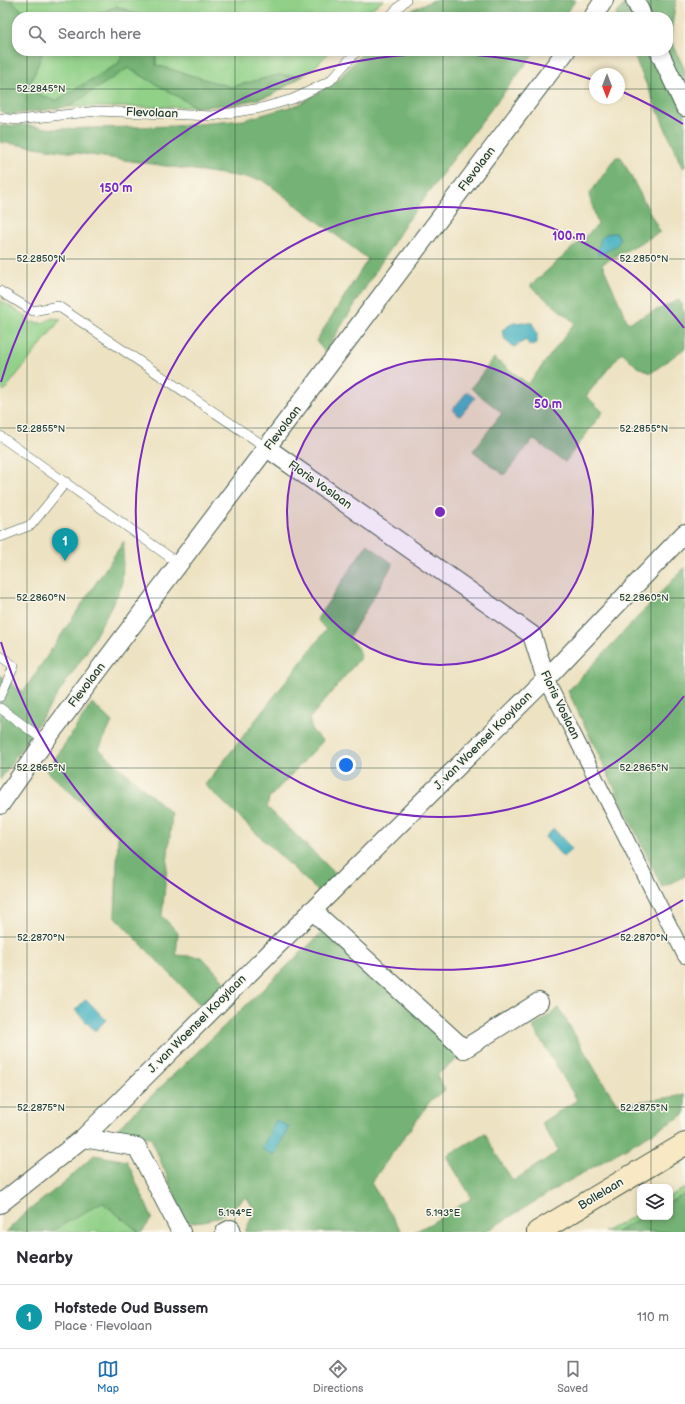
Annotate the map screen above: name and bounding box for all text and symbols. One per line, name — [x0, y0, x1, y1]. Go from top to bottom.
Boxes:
search box — [12, 12, 673, 56]
icon: search — [26, 23, 48, 45]
text: Search here — [58, 25, 141, 44]
north arrow — [589, 68, 625, 104]
text: 52.2845°N — [16, 83, 66, 95]
street label: Flevolaan — [126, 105, 179, 121]
street label: Flevolaan — [455, 143, 499, 194]
text: 150 m — [100, 181, 132, 196]
text: 100 m — [552, 229, 586, 244]
text: 52.2850°N — [16, 253, 66, 265]
text: 52.2850°N — [619, 253, 669, 265]
text: 50 m — [534, 397, 562, 412]
street label: Flevolaan — [261, 402, 305, 453]
text: 52.2855°N — [17, 423, 65, 435]
text: 52.2855°N — [620, 423, 668, 435]
street label: Floris Voslaan — [285, 457, 355, 513]
centre of rings — [433, 505, 447, 519]
pin: 1 — [52, 528, 78, 561]
text: 52.2860°N — [16, 592, 66, 604]
text: 52.2860°N — [619, 592, 669, 604]
street label: Flevolaan — [65, 659, 109, 710]
street label: Floris Voslaan — [537, 668, 583, 742]
street label: J. van Woensel Kooylaan — [431, 689, 535, 793]
your location — [336, 755, 356, 775]
text: 52.2865°N — [16, 762, 66, 774]
text: 52.2865°N — [619, 762, 669, 774]
text: 52.2870°N — [17, 932, 65, 944]
text: 52.2870°N — [620, 932, 668, 944]
street label: J. van Woensel Kooylaan — [145, 972, 249, 1076]
text: 52.2875°N — [17, 1102, 65, 1114]
text: 52.2875°N — [620, 1102, 668, 1114]
street label: Bollelaan — [576, 1174, 627, 1213]
map controls — [637, 1184, 673, 1220]
button: layers — [637, 1184, 673, 1220]
text: 5.194°E — [218, 1207, 253, 1219]
text: 5.193°E — [426, 1207, 461, 1219]
text: Nearby — [16, 1248, 73, 1268]
text: Hofstede Oud Bussem — [54, 1299, 208, 1318]
text: 1 — [26, 1309, 32, 1325]
text: 110 m — [637, 1309, 669, 1325]
text: Place · Flevolaan — [54, 1318, 152, 1334]
tab: Map — [97, 1358, 119, 1395]
tab: Directions — [313, 1358, 363, 1395]
tab: Saved — [557, 1358, 588, 1395]

